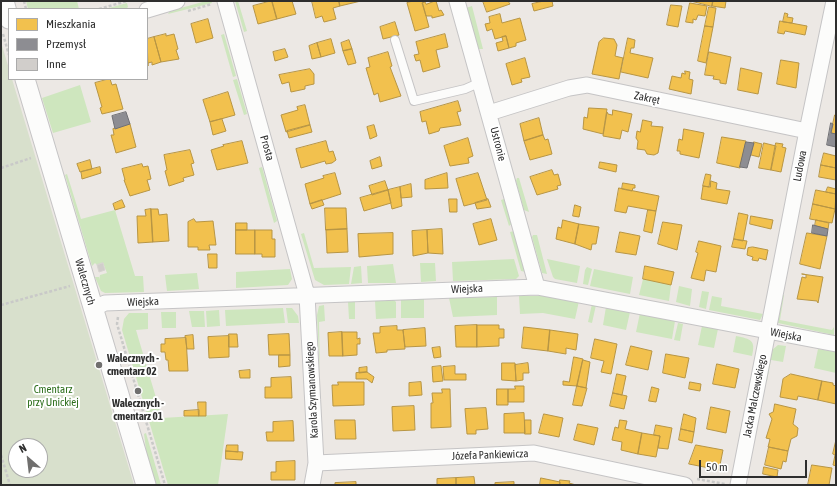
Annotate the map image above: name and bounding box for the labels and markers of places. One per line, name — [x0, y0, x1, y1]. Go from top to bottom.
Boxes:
place label: Walecznych - cmentarz 02 — [107, 352, 159, 378]
marker: Walecznych - cmentarz 02 — [94, 360, 104, 370]
marker: Walecznych - cmentarz 01 — [133, 386, 143, 396]
place label: Walecznych - cmentarz 01 — [112, 397, 164, 423]

